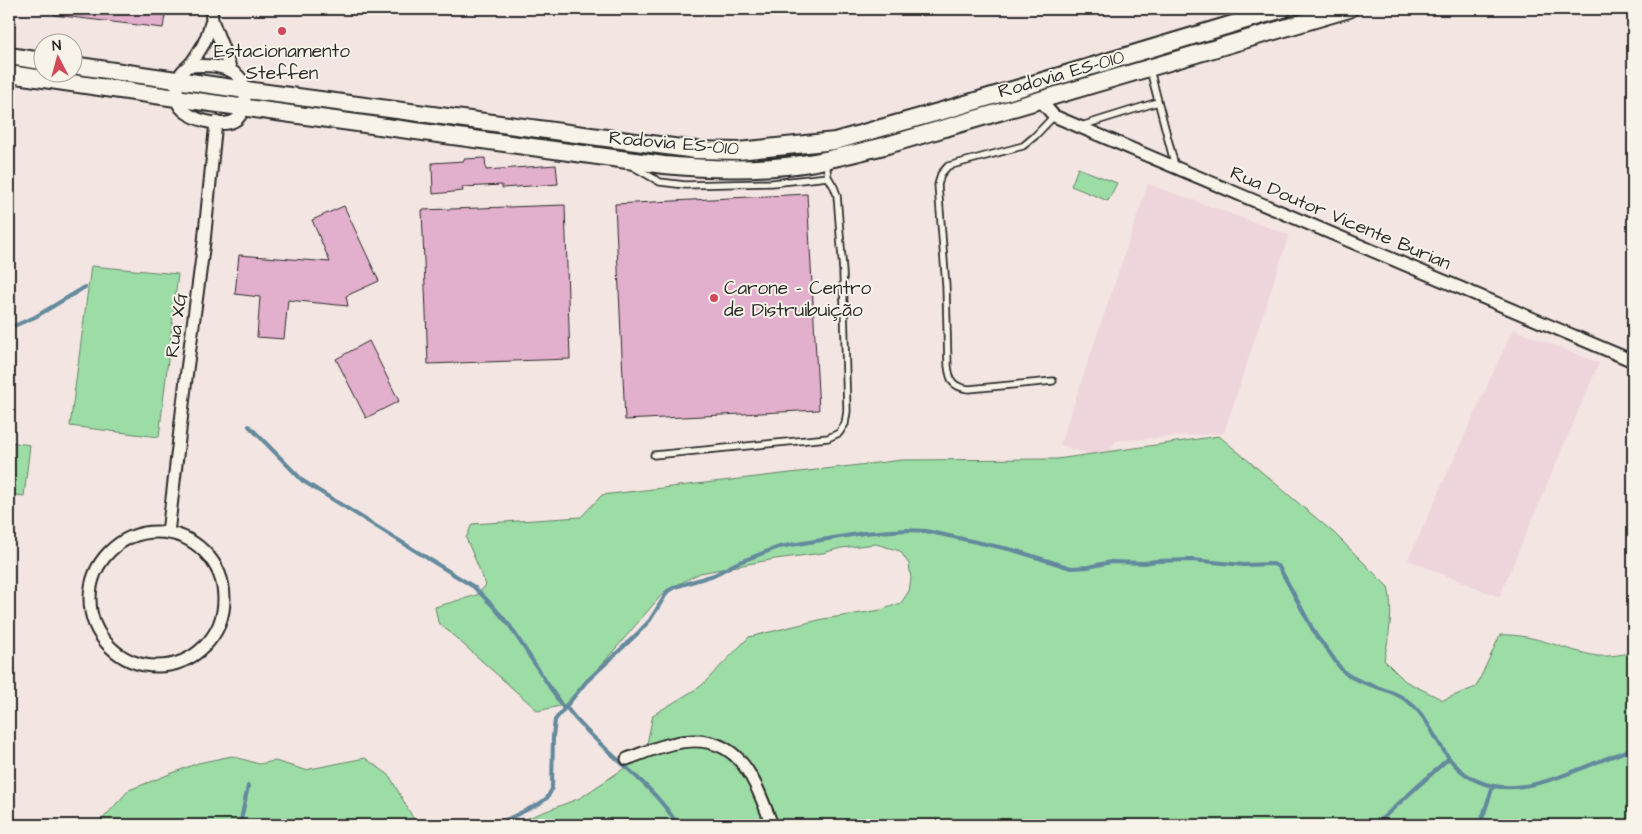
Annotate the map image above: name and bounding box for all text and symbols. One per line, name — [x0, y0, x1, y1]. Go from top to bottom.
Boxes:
marker: Estacionamento Steffen — [276, 25, 288, 37]
north arrow — [32, 32, 82, 82]
text: N — [51, 36, 62, 56]
place label: Estacionamento Steffen — [214, 38, 350, 87]
street label: Rodovia ES-010 — [995, 43, 1128, 105]
street label: Rodovia ES-010 — [608, 124, 740, 163]
street label: Rua Doutor Vicente Burian — [1226, 160, 1455, 277]
place label: Carone - Centro de Distruibuição — [724, 275, 872, 324]
street label: Rua XG — [159, 291, 194, 359]
marker: Carone - Centro de Distruibuição — [708, 292, 720, 304]

